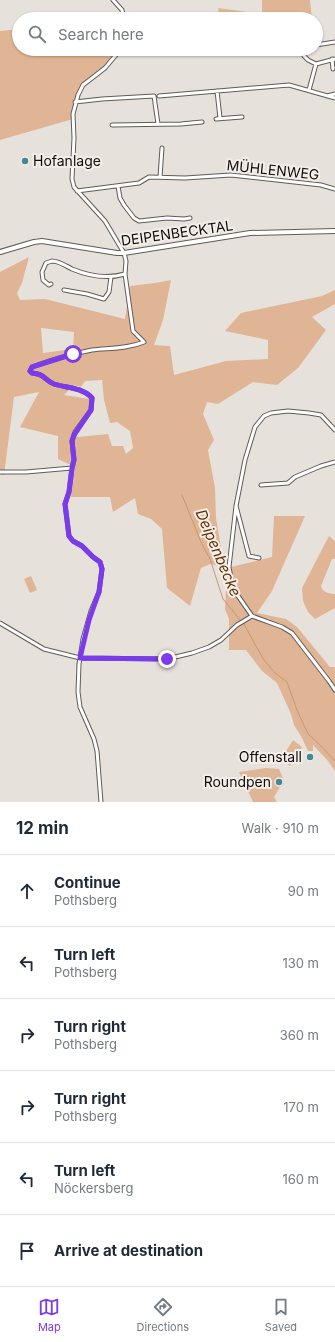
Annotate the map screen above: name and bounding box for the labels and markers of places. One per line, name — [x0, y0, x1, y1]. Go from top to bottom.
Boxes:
place label: Hofanlage — [33, 152, 101, 169]
marker: Hofanlage — [20, 156, 30, 166]
place label: Offenstall — [239, 748, 302, 765]
marker: Offenstall — [305, 752, 315, 762]
place label: Roundpen — [204, 773, 271, 790]
marker: Roundpen — [274, 777, 284, 787]

